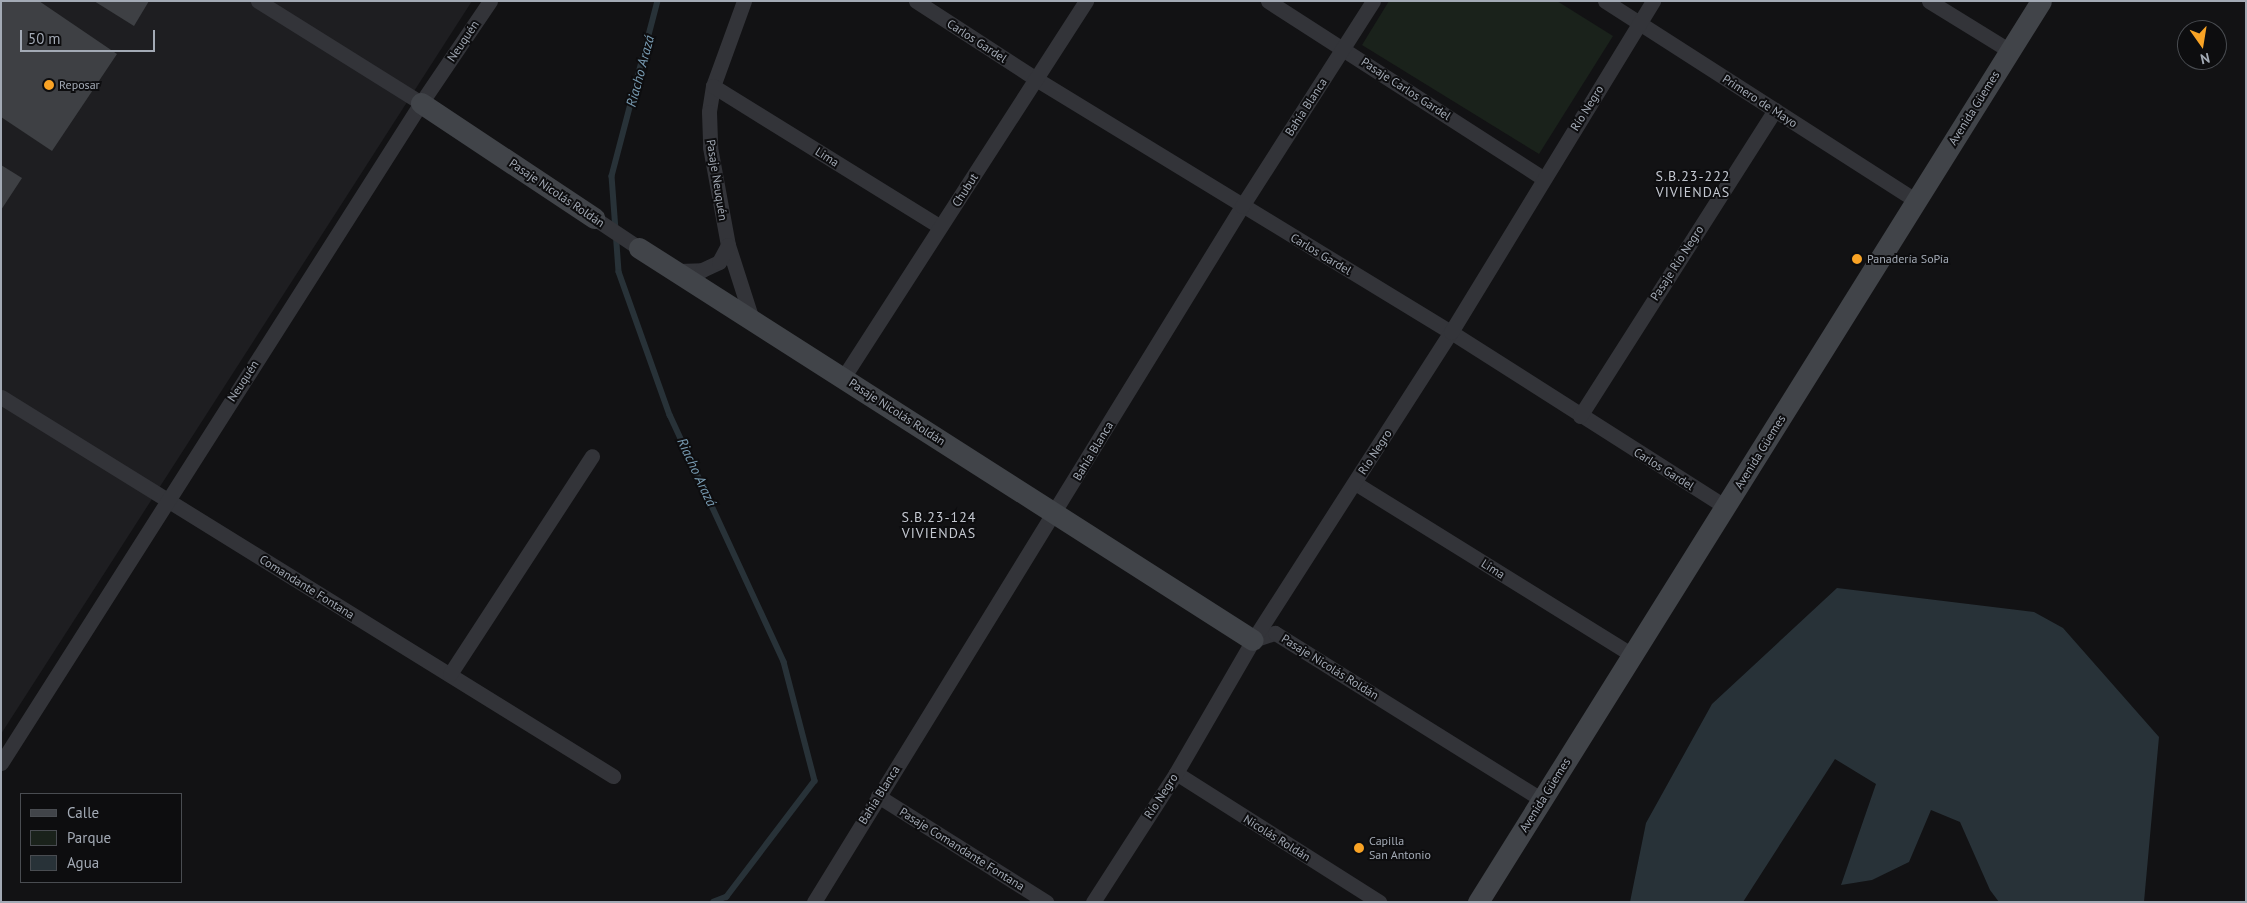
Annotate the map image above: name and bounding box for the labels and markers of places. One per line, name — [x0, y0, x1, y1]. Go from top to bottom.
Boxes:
place label: Reposar — [59, 78, 100, 92]
marker: Reposar — [43, 79, 55, 91]
place label: Panadería SoPía — [1867, 252, 1949, 266]
marker: Panadería SoPía — [1851, 253, 1863, 265]
place label: Capilla San Antonio — [1369, 834, 1431, 862]
marker: Capilla San Antonio — [1353, 842, 1365, 854]

